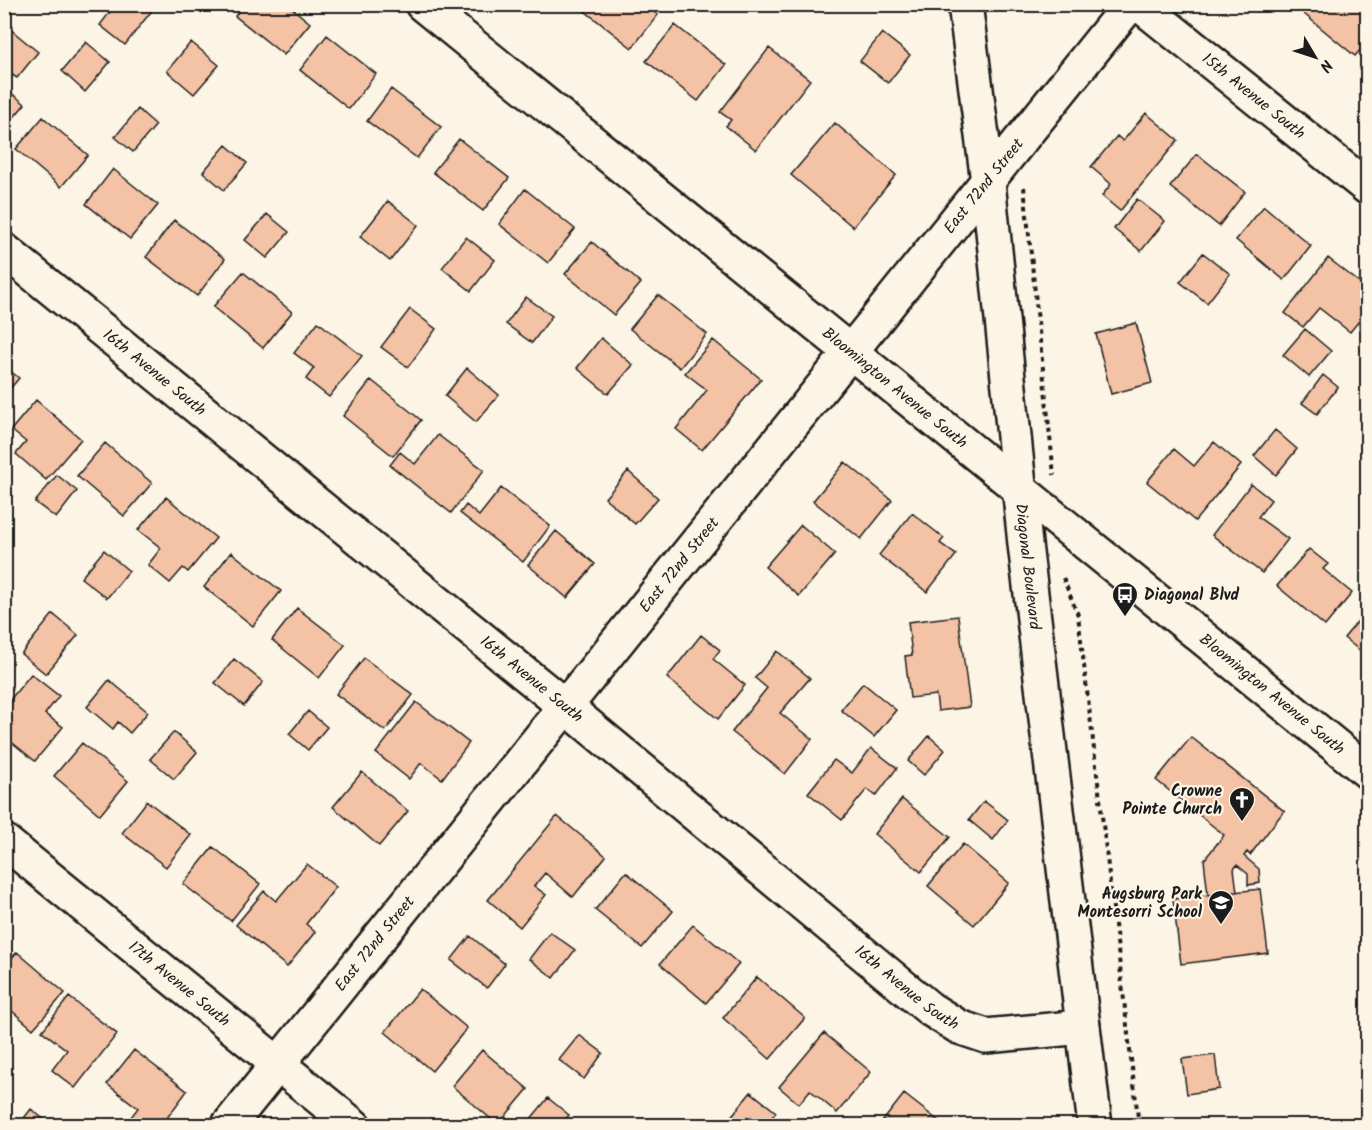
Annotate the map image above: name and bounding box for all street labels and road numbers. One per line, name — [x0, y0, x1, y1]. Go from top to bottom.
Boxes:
street label: 15th Avenue South — [1196, 47, 1311, 145]
street label: East 72nd Street — [937, 132, 1030, 239]
street label: Bloomington Avenue South — [816, 321, 973, 455]
street label: 16th Avenue South — [97, 323, 212, 422]
street label: Diagonal Boulevard — [1008, 502, 1048, 632]
street label: East 72nd Street — [633, 511, 726, 618]
street label: Bloomington Avenue South — [1194, 627, 1350, 761]
street label: 16th Avenue South — [474, 629, 589, 729]
street label: East 72nd Street — [328, 890, 421, 997]
street label: 17th Avenue South — [123, 934, 236, 1033]
street label: 16th Avenue South — [849, 939, 964, 1037]

